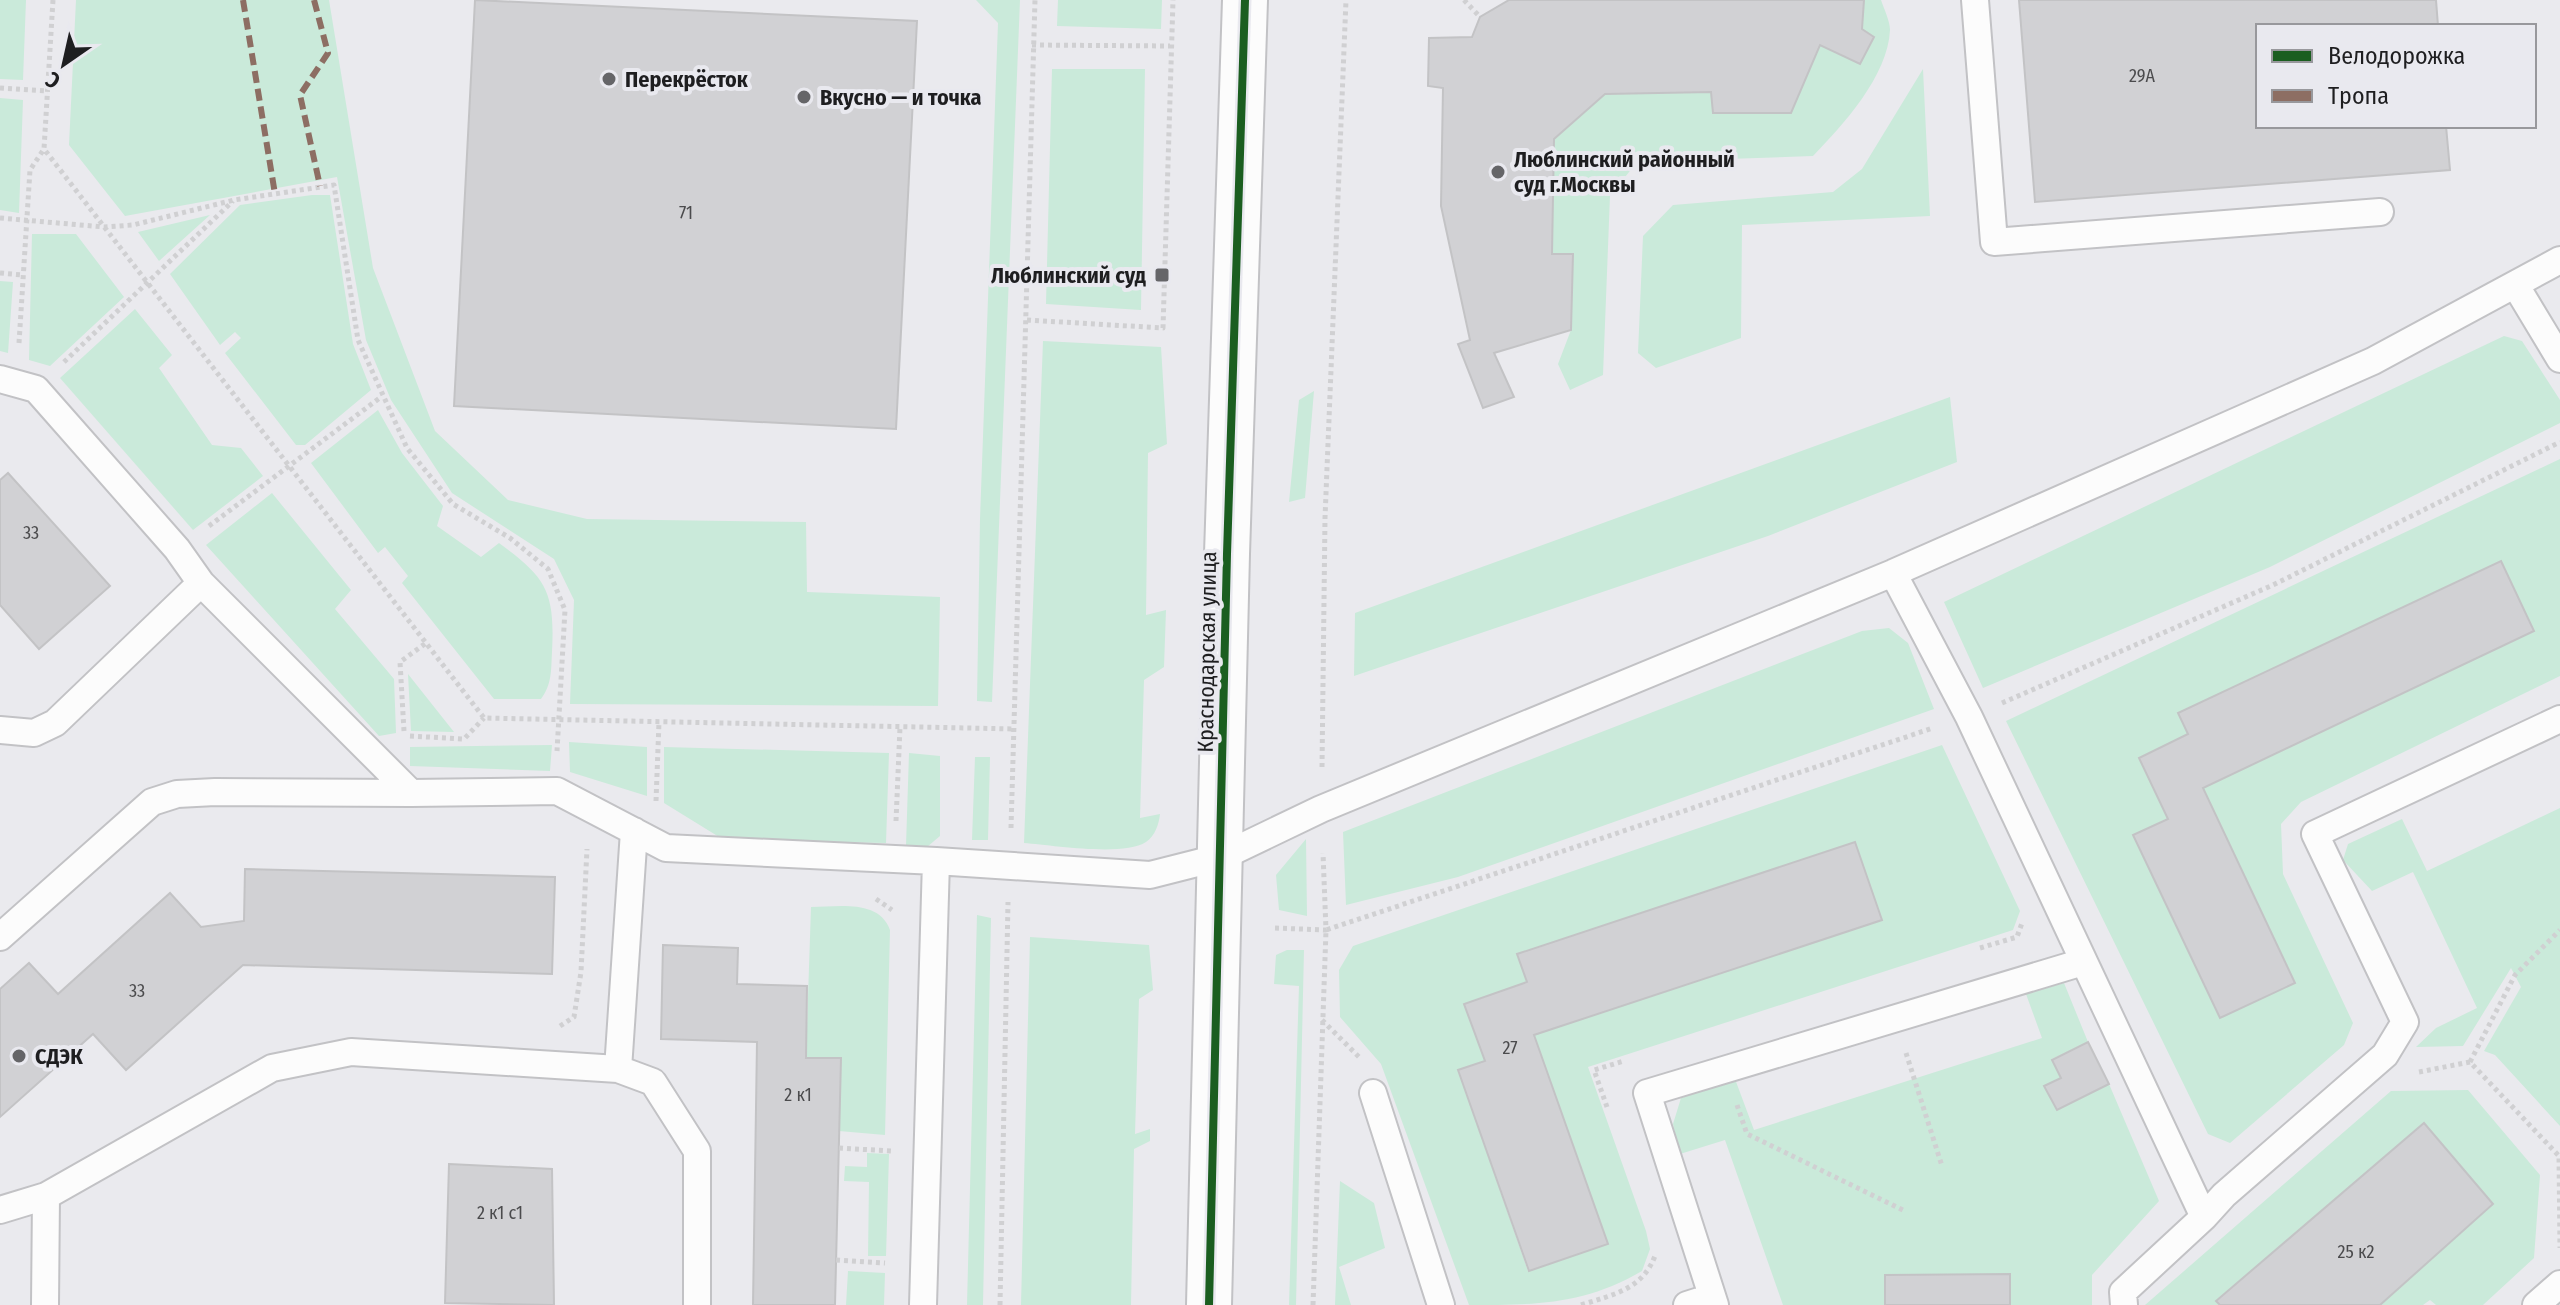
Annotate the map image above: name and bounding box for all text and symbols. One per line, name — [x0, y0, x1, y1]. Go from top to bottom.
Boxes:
north arrow — [24, 24, 104, 104]
legend — [2256, 24, 2536, 128]
text: Велодорожка — [2328, 42, 2465, 70]
text: С — [40, 65, 65, 95]
house number: 29А — [2129, 65, 2155, 87]
place label: Перекрёсток — [625, 66, 749, 93]
marker: Перекрёсток — [600, 70, 618, 88]
text: Тропа — [2328, 82, 2389, 110]
place label: Вкусно — и точка — [820, 84, 981, 111]
marker: Вкусно — и точка — [795, 88, 813, 106]
place label: Люблинский районный суд г.Москвы — [1514, 146, 1735, 198]
marker: Люблинский районный суд г.Москвы — [1489, 163, 1507, 181]
house number: 71 — [679, 202, 693, 224]
place label: Люблинский суд — [991, 262, 1146, 289]
marker: Люблинский суд — [1153, 266, 1171, 284]
house number: 33 — [23, 522, 39, 544]
street label: Краснодарская улица — [1192, 551, 1222, 753]
house number: 33 — [129, 980, 145, 1002]
house number: 27 — [1502, 1037, 1518, 1059]
place label: СДЭК — [35, 1043, 83, 1070]
marker: СДЭК — [10, 1047, 28, 1065]
house number: 2 к1 — [784, 1084, 812, 1106]
house number: 2 к1 с1 — [477, 1202, 523, 1224]
house number: 25 к2 — [2338, 1241, 2374, 1263]

